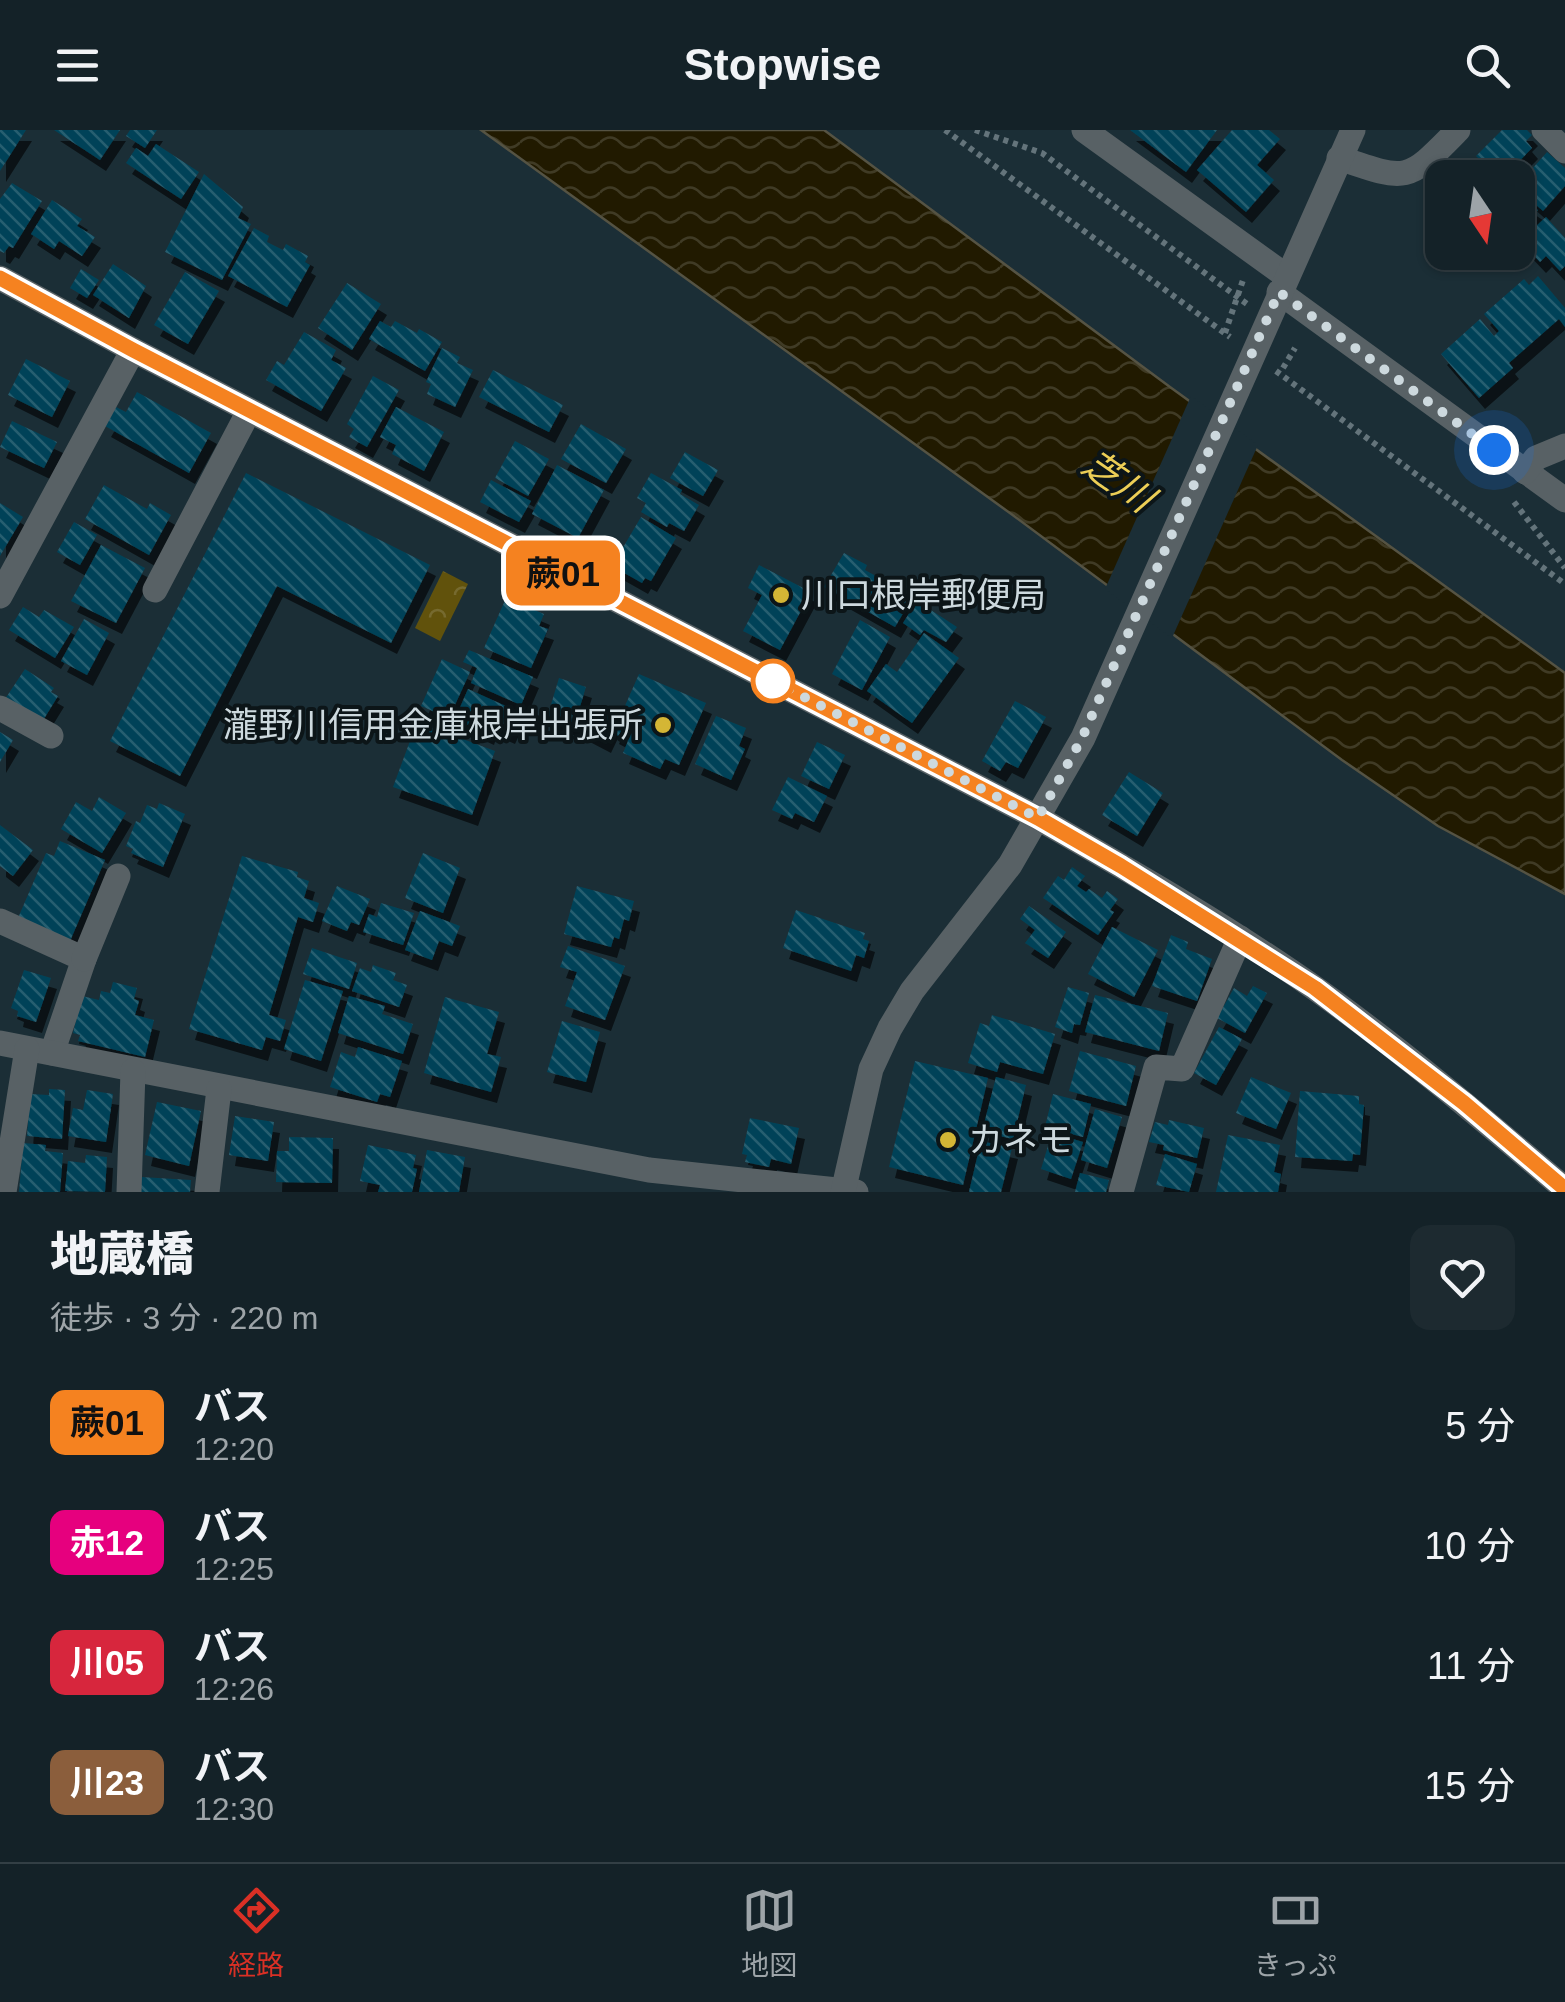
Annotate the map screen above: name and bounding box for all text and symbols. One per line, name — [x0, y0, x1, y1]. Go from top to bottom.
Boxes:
icon: menu — [50, 38, 105, 93]
icon: search — [1460, 38, 1515, 93]
text: Stopwise — [684, 39, 881, 90]
north arrow — [1425, 160, 1535, 270]
map controls — [1425, 160, 1535, 270]
your location — [1469, 425, 1519, 475]
water label: 芝川 — [1075, 442, 1164, 522]
line badge: 蕨01 — [506, 540, 620, 606]
text: 蕨01 — [526, 554, 600, 593]
place label: 川口根岸郵便局 — [801, 575, 1046, 614]
marker: 川口根岸郵便局 — [770, 584, 792, 606]
unlabelled marker — [752, 660, 794, 702]
place label: 瀧野川信用金庫根岸出張所 — [223, 705, 643, 744]
marker: 瀧野川信用金庫根岸出張所 — [652, 714, 674, 736]
place label: カネモ — [968, 1120, 1073, 1159]
marker: カネモ — [937, 1129, 959, 1151]
button: heart — [1410, 1225, 1515, 1330]
text: 地蔵橋 — [50, 1228, 194, 1281]
text: 徒歩 · 3 分 · 220 m — [50, 1300, 319, 1336]
text: バス — [194, 1386, 270, 1428]
text: 蕨01 — [70, 1403, 144, 1442]
text: 5 分 — [1445, 1405, 1515, 1447]
text: 12:20 — [194, 1431, 274, 1467]
text: バス — [194, 1506, 270, 1548]
text: 赤12 — [70, 1523, 144, 1562]
text: 10 分 — [1424, 1525, 1515, 1567]
text: 12:25 — [194, 1551, 274, 1587]
text: バス — [194, 1626, 270, 1668]
text: 川05 — [70, 1643, 144, 1682]
text: 11 分 — [1427, 1645, 1515, 1687]
text: 12:26 — [194, 1671, 274, 1707]
text: バス — [194, 1746, 270, 1788]
text: 川23 — [70, 1763, 144, 1802]
text: 15 分 — [1424, 1765, 1515, 1807]
text: 12:30 — [194, 1791, 274, 1827]
tab: 経路 — [228, 1883, 284, 1983]
tab: 地図 — [741, 1883, 797, 1983]
tab: きっぷ — [1254, 1883, 1337, 1983]

